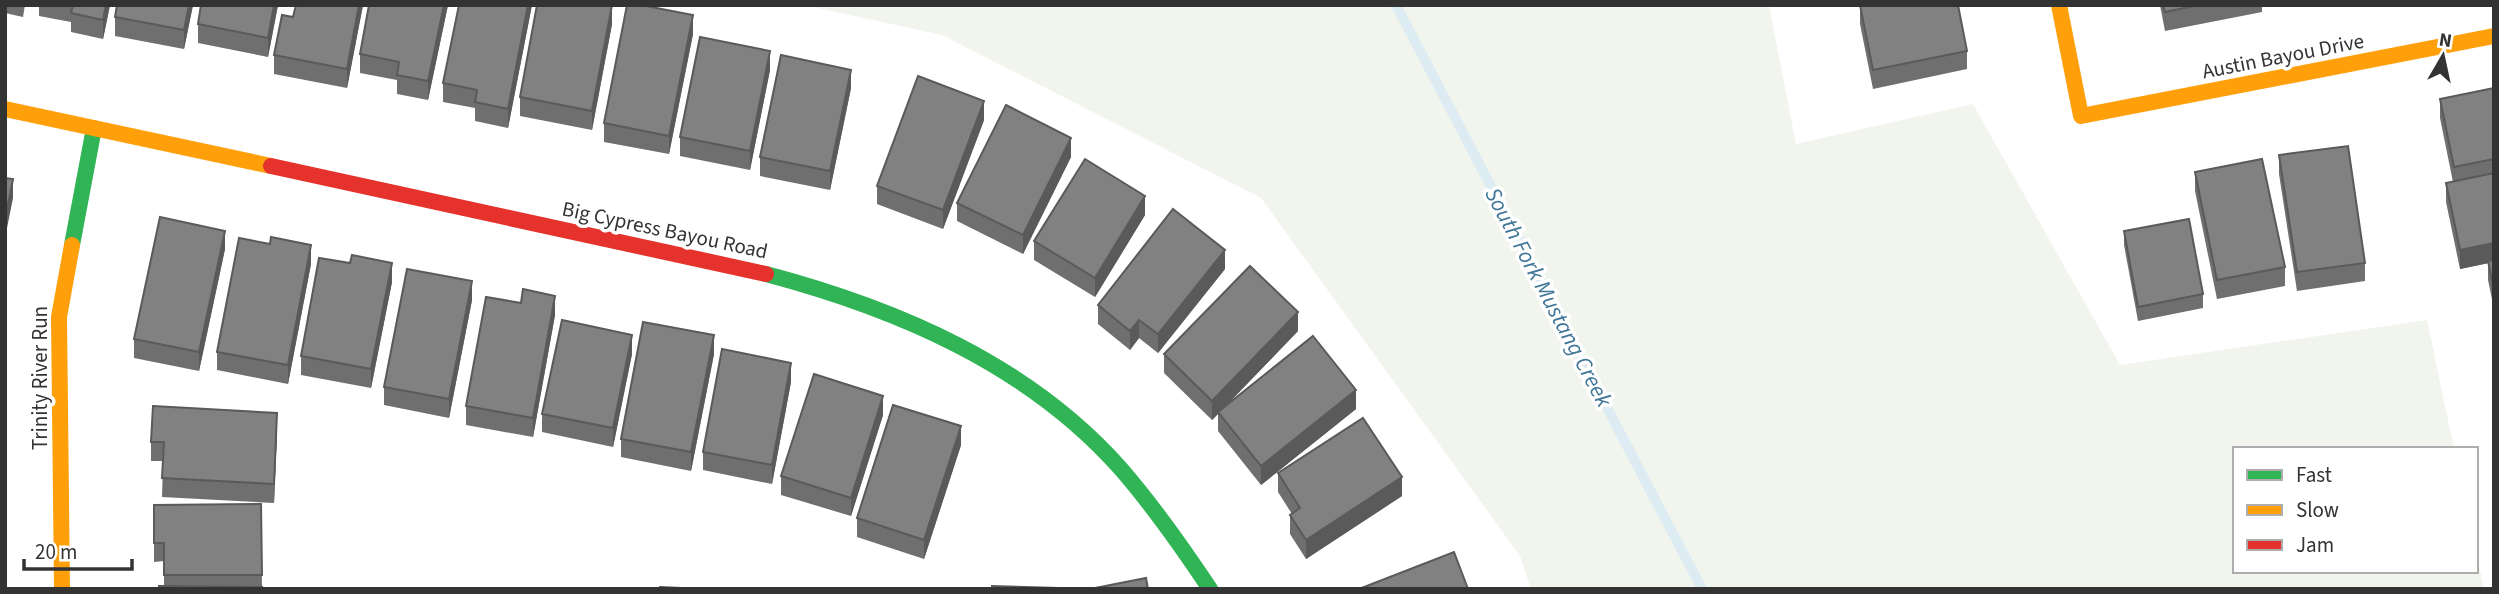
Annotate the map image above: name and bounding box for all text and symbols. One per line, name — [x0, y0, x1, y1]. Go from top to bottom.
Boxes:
north arrow — [2408, 21, 2478, 91]
street label: Austin Bayou Drive — [2200, 26, 2366, 86]
text: N — [2437, 26, 2454, 55]
water label: South Fork Mustang Creek — [1477, 181, 1621, 414]
street label: Big Cypress Bayou Road — [559, 194, 771, 266]
street label: Trinity River Run — [25, 306, 55, 450]
legend — [2233, 447, 2478, 573]
text: Fast — [2296, 460, 2332, 490]
text: Slow — [2296, 495, 2339, 525]
scale bar — [24, 528, 133, 572]
text: Jam — [2296, 530, 2334, 560]
text: 20 m — [35, 537, 77, 567]

